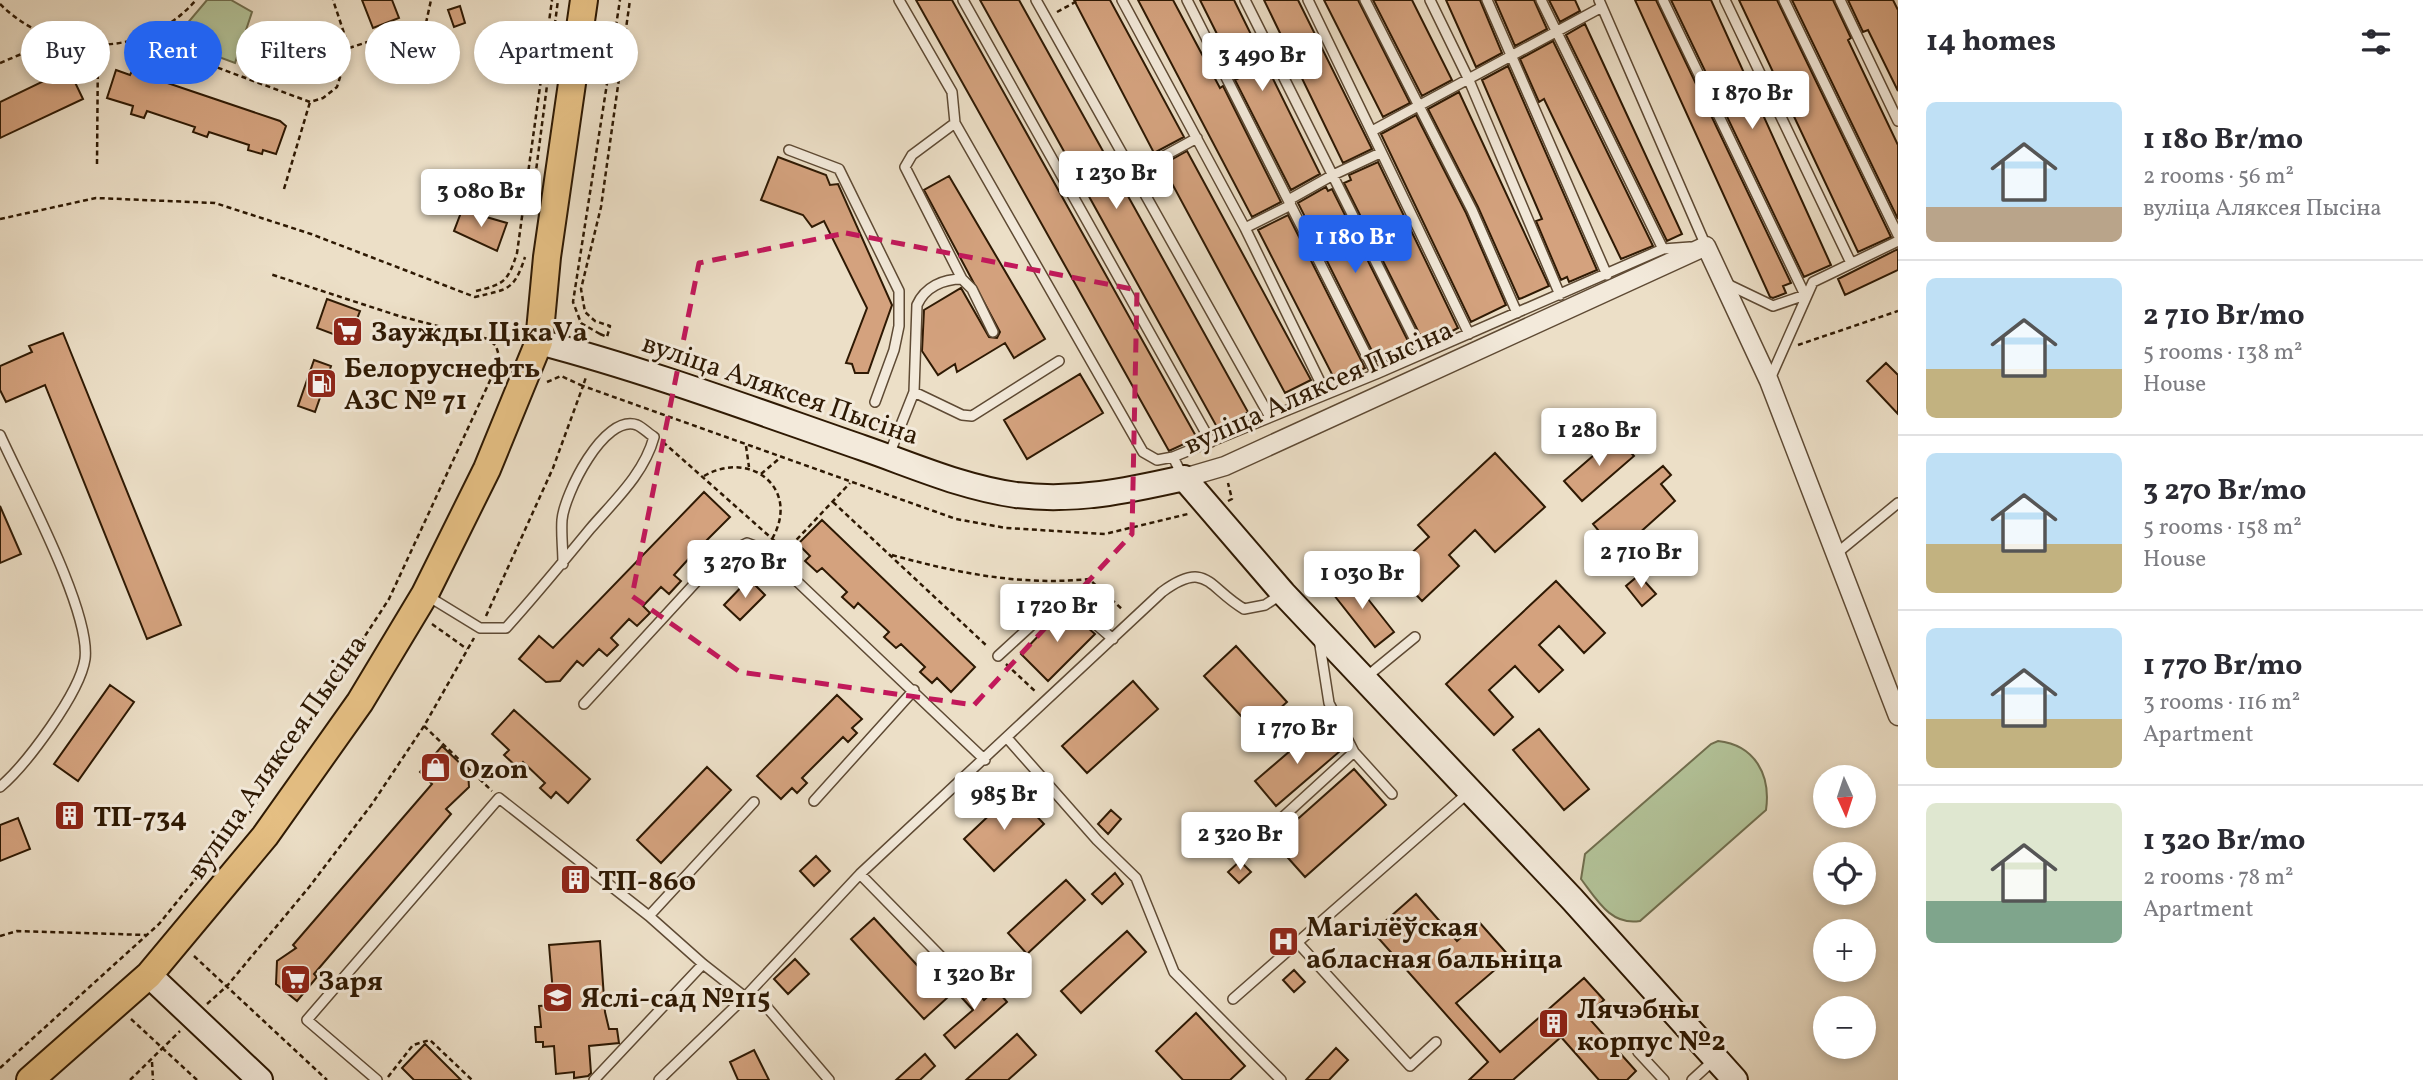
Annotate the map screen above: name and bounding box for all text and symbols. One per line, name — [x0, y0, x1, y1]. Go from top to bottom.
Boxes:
chip: Buy — [21, 21, 110, 84]
chip: Rent — [124, 21, 222, 84]
chip: Filters — [236, 21, 351, 84]
chip: New — [365, 21, 460, 84]
chip: Apartment — [474, 21, 638, 84]
text: 14 homes — [1926, 21, 2056, 63]
icon: filters — [2357, 23, 2395, 61]
pin: 3 490 Br — [1190, 34, 1334, 93]
text: 3 490 Br — [1218, 40, 1306, 72]
pin: 1 870 Br — [1680, 72, 1824, 131]
text: 1 870 Br — [1711, 78, 1793, 110]
text: 1 180 Br/mo — [2143, 119, 2303, 161]
icon: home — [1982, 130, 2066, 214]
pin: 1 230 Br — [1044, 152, 1188, 211]
text: 1 230 Br — [1075, 158, 1157, 190]
text: 2 rooms · 56 m² — [2143, 161, 2294, 193]
pin: 3 080 Br — [409, 170, 553, 229]
text: 3 080 Br — [437, 176, 525, 208]
text: вуліца Аляксея Пысіна — [2143, 193, 2382, 225]
pin: 1 180 Br — [1283, 216, 1427, 275]
text: 1 180 Br — [1315, 222, 1395, 254]
text: 2 710 Br/mo — [2143, 295, 2305, 337]
icon: home — [1982, 306, 2066, 390]
street label: вуліца Аляксея Пысіна — [1178, 311, 1460, 465]
supermarket icon: Заужды ЦікаVа — [331, 314, 365, 348]
place label: Заужды ЦікаVа — [371, 314, 588, 353]
street label: вуліца Аляксея Пысіна — [636, 325, 924, 456]
text: 5 rooms · 138 m² — [2143, 337, 2303, 369]
place label: Белоруснефть АЗС № 71 — [344, 350, 540, 421]
fuel station icon: Белоруснефть АЗС № 71 — [304, 366, 338, 400]
text: House — [2143, 369, 2206, 401]
pin: 1 280 Br — [1527, 408, 1671, 468]
text: 1 280 Br — [1557, 415, 1641, 447]
text: 3 270 Br/mo — [2143, 470, 2306, 512]
icon: home — [1982, 481, 2066, 565]
text: 5 rooms · 158 m² — [2143, 512, 2302, 544]
pin: 2 710 Br — [1569, 530, 1713, 590]
text: 2 710 Br — [1600, 537, 1682, 569]
pin: 3 270 Br — [673, 540, 817, 600]
text: House — [2143, 544, 2206, 576]
text: 3 270 Br — [703, 547, 787, 579]
pin: 1 030 Br — [1290, 552, 1434, 611]
text: 1 030 Br — [1320, 558, 1404, 590]
pin: 1 720 Br — [985, 584, 1129, 644]
text: 1 720 Br — [1016, 591, 1098, 623]
street label: вуліца Аляксея Пысіна — [179, 627, 377, 888]
text: 1 770 Br/mo — [2143, 645, 2302, 687]
icon: home — [1982, 656, 2066, 740]
text: 3 rooms · 116 m² — [2143, 687, 2300, 719]
pin: 1 770 Br — [1225, 706, 1369, 766]
text: 1 770 Br — [1257, 713, 1337, 745]
text: Apartment — [2143, 719, 2254, 751]
shop icon: Ozon — [419, 751, 453, 785]
place label: Ozon — [459, 751, 529, 790]
north arrow — [1813, 765, 1876, 828]
map controls — [1813, 765, 1876, 1059]
pin: 985 Br — [947, 772, 1061, 832]
text: 985 Br — [971, 779, 1037, 811]
building icon: ТП-734 — [53, 799, 87, 833]
place label: ТП-734 — [93, 799, 187, 838]
pin: 2 320 Br — [1168, 812, 1312, 872]
text: 2 320 Br — [1197, 819, 1283, 851]
text: 1 320 Br/mo — [2143, 820, 2305, 862]
icon: home — [1982, 831, 2066, 915]
button: locate — [1813, 842, 1876, 905]
text: 2 rooms · 78 m² — [2143, 862, 2294, 894]
building icon: ТП-860 — [558, 863, 592, 897]
place label: ТП-860 — [598, 863, 696, 902]
text: Apartment — [2143, 894, 2254, 926]
place label: Магілёўская абласная бальніца — [1306, 909, 1563, 980]
button: + — [1813, 919, 1876, 982]
hospital icon: Магілёўская абласная бальніца — [1266, 925, 1300, 959]
pin: 1 320 Br — [902, 953, 1046, 1012]
text: 1 320 Br — [933, 959, 1015, 991]
supermarket icon: Заря — [278, 963, 312, 997]
place label: Заря — [318, 963, 383, 1002]
school or university icon: Яслі-сад №115 — [541, 980, 575, 1014]
place label: Яслі-сад №115 — [581, 980, 771, 1019]
place label: Лячэбны корпус №2 — [1577, 991, 1726, 1062]
button: − — [1813, 996, 1876, 1059]
building icon: Лячэбны корпус №2 — [1537, 1007, 1571, 1041]

